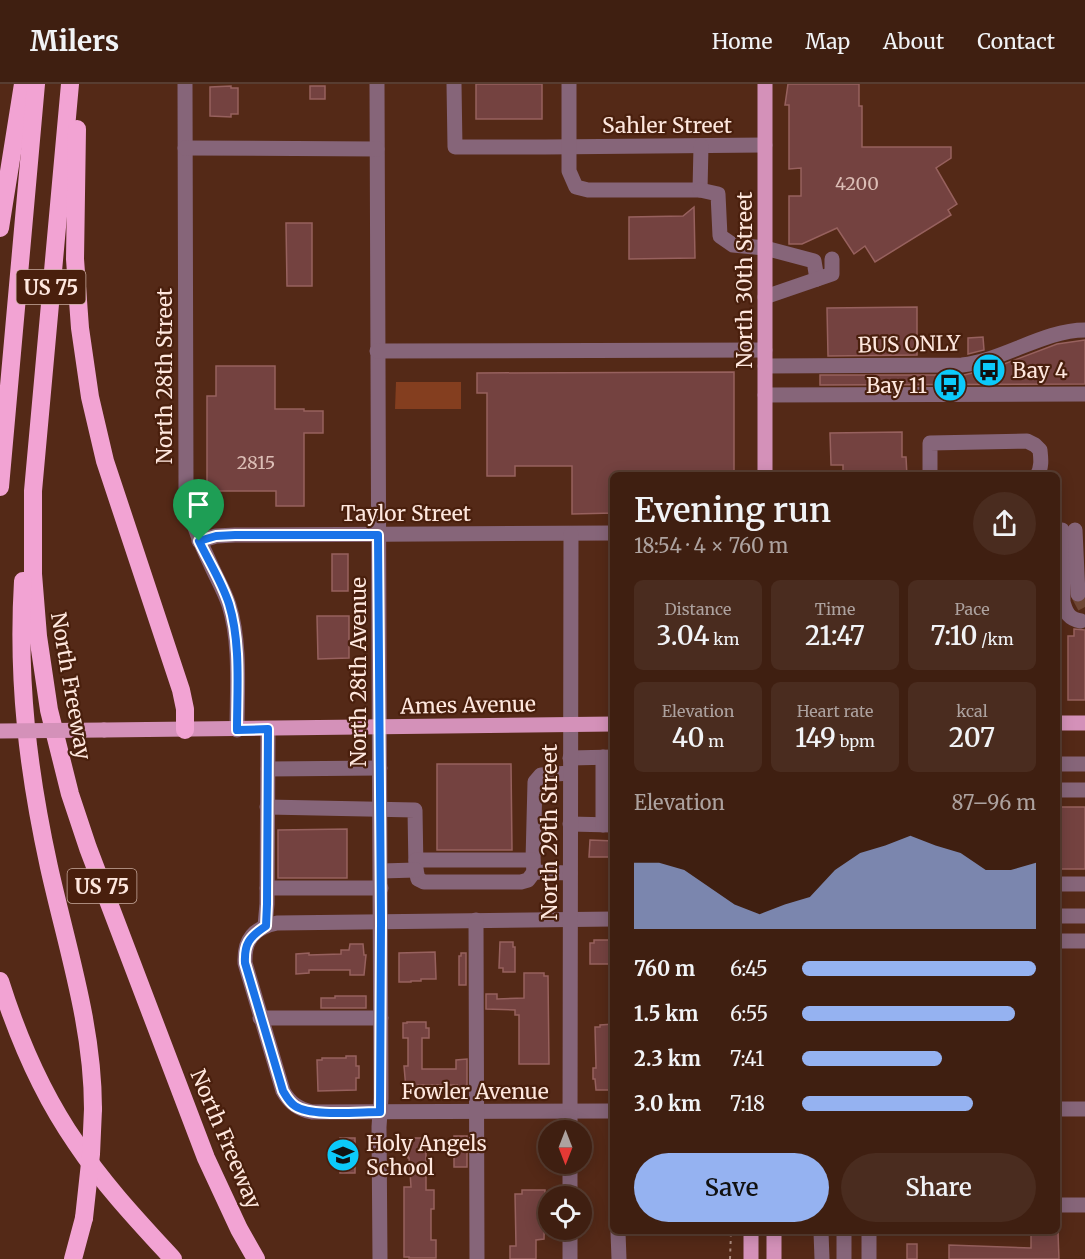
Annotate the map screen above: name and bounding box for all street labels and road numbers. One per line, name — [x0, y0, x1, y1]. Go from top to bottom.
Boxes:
street label: Sahler Street — [602, 112, 732, 139]
street label: North 30th Street — [731, 192, 758, 369]
road number: US 75 — [16, 270, 86, 304]
street label: North 28th Street — [151, 288, 178, 464]
street label: BUS ONLY — [857, 330, 961, 358]
street label: Taylor Street — [341, 500, 471, 527]
street label: North 28th Avenue — [345, 577, 372, 767]
street label: North Freeway — [45, 610, 97, 763]
street label: Ames Avenue — [399, 690, 536, 720]
street label: North 29th Street — [536, 744, 563, 920]
road number: US 75 — [68, 869, 136, 903]
street label: North Freeway — [184, 1065, 268, 1214]
street label: Fowler Avenue — [401, 1078, 549, 1105]

